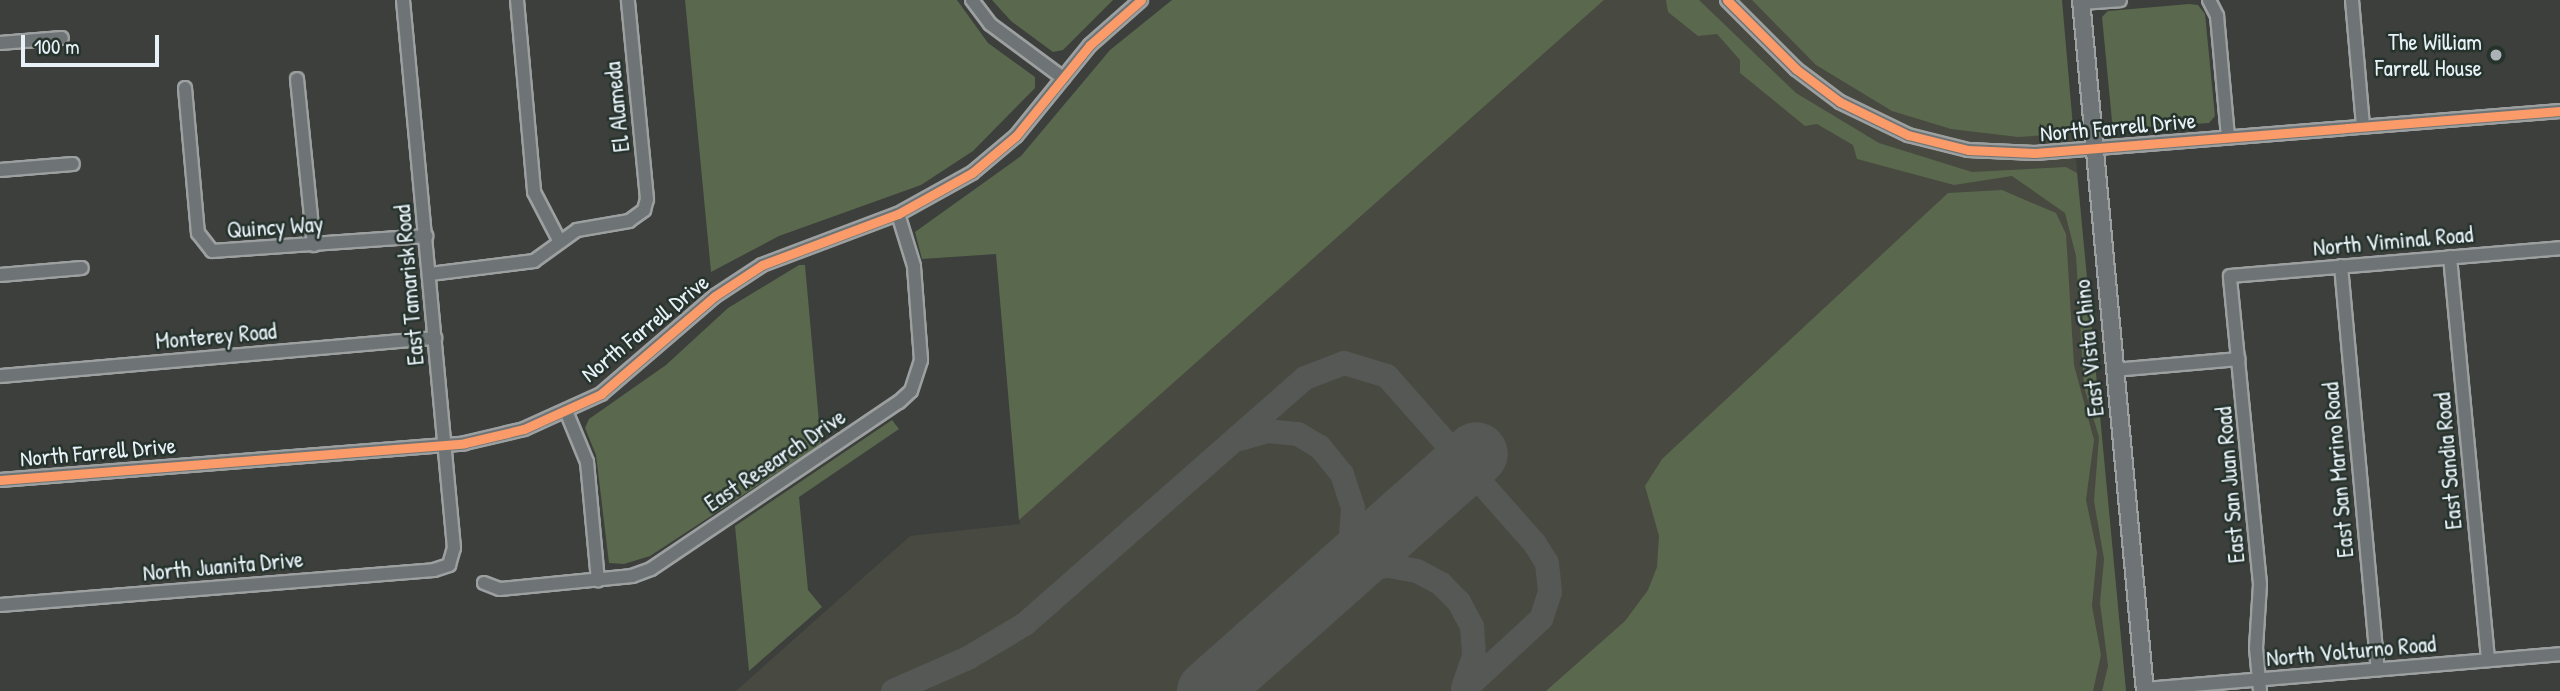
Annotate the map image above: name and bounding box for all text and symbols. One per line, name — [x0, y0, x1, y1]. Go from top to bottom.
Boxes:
scale bar — [24, 21, 163, 65]
place label: The William Farrell House — [2375, 28, 2482, 82]
text: 100 m — [34, 32, 80, 61]
marker: The William Farrell House — [2488, 47, 2504, 63]
street label: El Alameda — [599, 60, 635, 154]
street label: North Farrell Drive — [2039, 106, 2197, 148]
street label: East Tamarisk Road — [388, 204, 430, 366]
street label: Quincy Way — [226, 210, 324, 244]
street label: North Viminal Road — [2312, 220, 2474, 262]
street label: North Farrell Drive — [576, 268, 714, 388]
street label: East Vista Chino — [2068, 278, 2110, 418]
street label: Monterey Road — [154, 317, 278, 355]
street label: East San Marino Road — [2317, 381, 2359, 559]
street label: East Sandia Road — [2428, 391, 2468, 531]
street label: East Research Drive — [699, 403, 851, 517]
street label: East San Juan Road — [2209, 406, 2251, 564]
street label: North Farrell Drive — [19, 431, 177, 473]
street label: North Juanita Drive — [142, 545, 304, 587]
street label: North Volturno Road — [2265, 630, 2437, 672]

